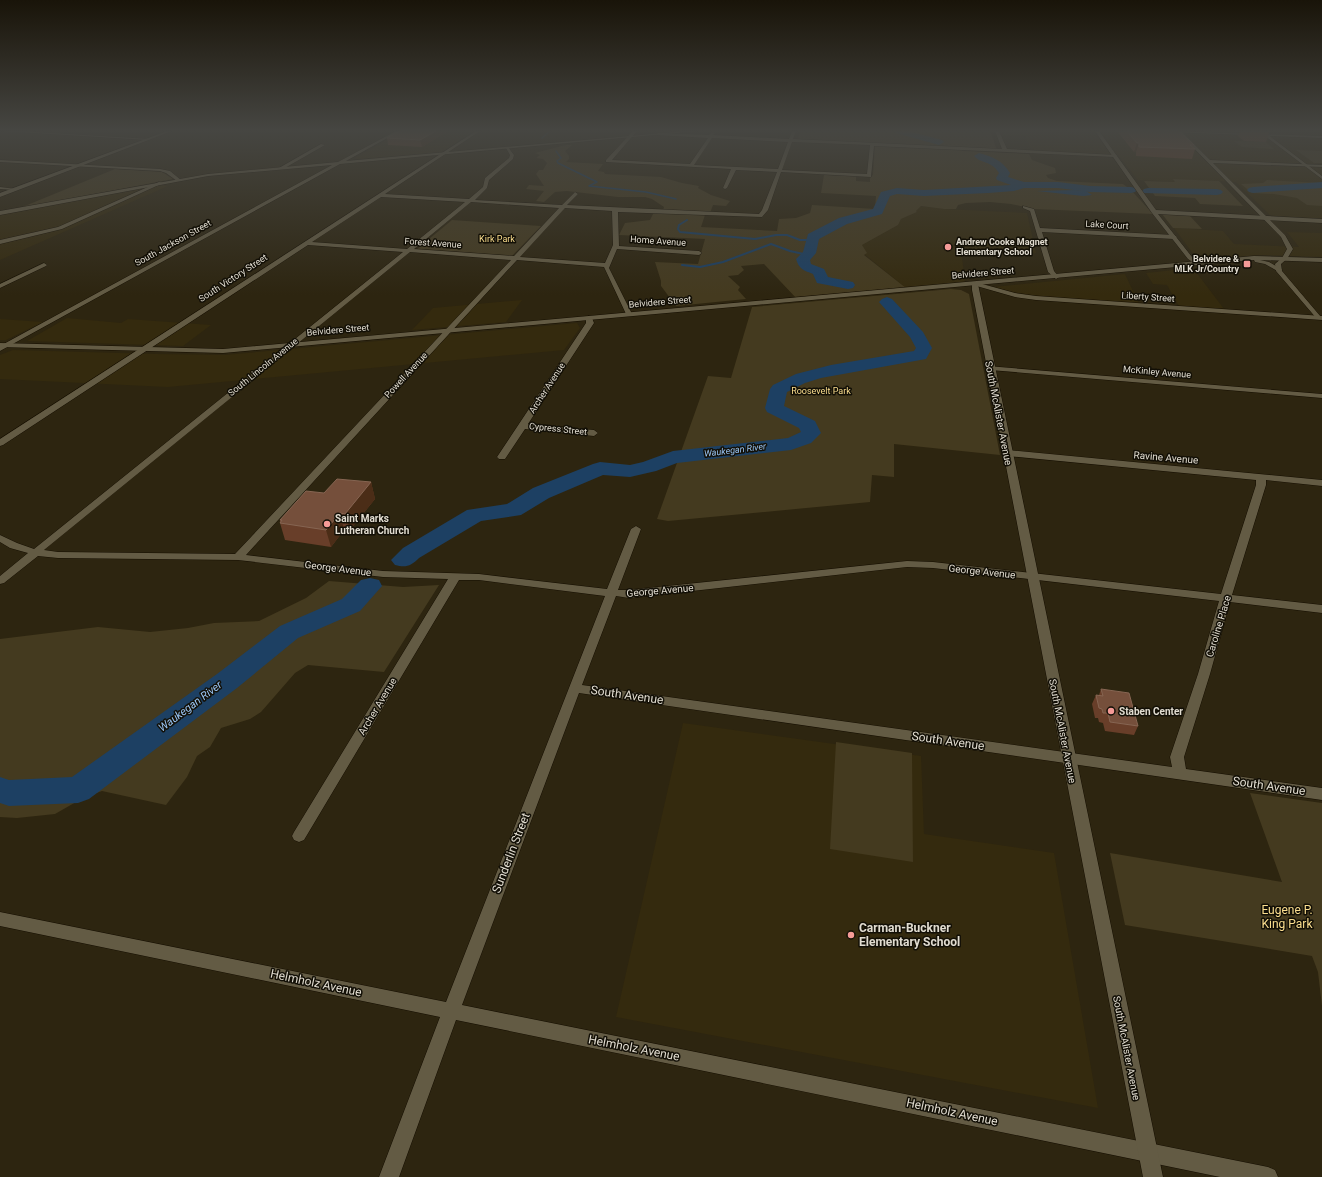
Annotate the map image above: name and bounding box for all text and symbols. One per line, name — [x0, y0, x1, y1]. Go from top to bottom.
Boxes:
street label: South Jackson Street — [133, 218, 213, 268]
street label: Lake Court — [1085, 219, 1129, 231]
park label: Kirk Park — [479, 234, 515, 244]
street label: Home Avenue — [630, 234, 686, 248]
street label: Forest Avenue — [404, 236, 462, 250]
place label: Andrew Cooke Magnet Elementary School — [956, 237, 1048, 257]
marker: Andrew Cooke Magnet Elementary School — [943, 242, 953, 252]
street label: South Victory Street — [197, 252, 269, 304]
place label: Belvidere & MLK Jr/Country — [1175, 254, 1239, 274]
marker: Belvidere & MLK Jr/Country — [1242, 259, 1252, 269]
street label: Belvidere Street — [951, 265, 1015, 281]
street label: Liberty Street — [1121, 290, 1175, 304]
street label: Belvidere Street — [628, 294, 692, 310]
street label: Belvidere Street — [306, 322, 370, 338]
street label: South Lincoln Avenue — [226, 336, 300, 398]
street label: Powell Avenue — [382, 350, 430, 400]
street label: South McAlister Avenue — [983, 360, 1014, 466]
street label: Archer Avenue — [527, 361, 567, 415]
street label: McKinley Avenue — [1123, 364, 1192, 380]
park label: Roosevelt Park — [791, 386, 851, 396]
street label: Cypress Street — [529, 421, 587, 437]
water label: Waukegan River — [704, 441, 767, 459]
street label: Ravine Avenue — [1133, 449, 1199, 466]
place label: Saint Marks Lutheran Church — [335, 513, 410, 536]
marker: Saint Marks Lutheran Church — [322, 519, 332, 529]
street label: George Avenue — [304, 559, 372, 578]
street label: George Avenue — [948, 563, 1016, 580]
street label: George Avenue — [626, 582, 694, 599]
street label: Caroline Place — [1204, 594, 1233, 658]
street label: Archer Avenue — [356, 676, 399, 737]
water label: Waukegan River — [156, 678, 225, 734]
street label: South McAlister Avenue — [1047, 678, 1078, 784]
street label: South Avenue — [590, 683, 664, 707]
marker: Staben Center — [1106, 706, 1116, 716]
place label: Staben Center — [1119, 706, 1183, 717]
street label: South Avenue — [911, 729, 985, 753]
street label: South Avenue — [1232, 774, 1306, 798]
street label: Sunderlin Street — [489, 811, 533, 895]
park label: Eugene P. King Park — [1261, 903, 1313, 931]
place label: Carman-Buckner Elementary School — [859, 921, 960, 949]
marker: Carman-Buckner Elementary School — [846, 930, 856, 940]
street label: Helmholz Avenue — [269, 966, 363, 1000]
street label: South McAlister Avenue — [1111, 995, 1142, 1101]
street label: Helmholz Avenue — [587, 1032, 681, 1064]
street label: Helmholz Avenue — [905, 1095, 999, 1129]

